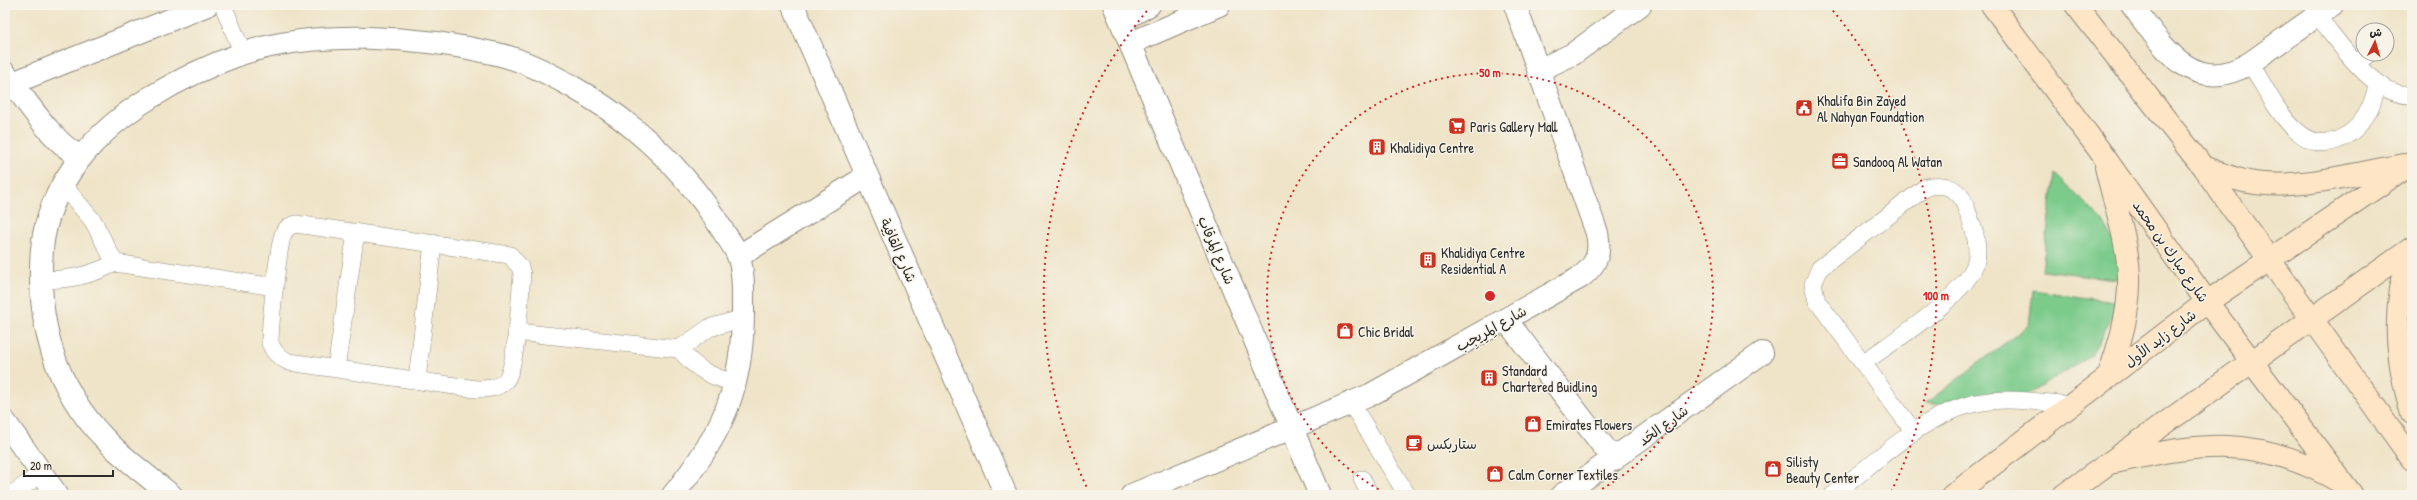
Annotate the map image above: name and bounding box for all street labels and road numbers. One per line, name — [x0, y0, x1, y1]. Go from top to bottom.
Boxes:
street label: شارع مبارك بن محمد — [2128, 196, 2213, 306]
street label: شارع المِرقاب — [1193, 213, 1240, 287]
street label: شارع القافِية — [876, 215, 922, 285]
street label: شارع المِرِيجِب — [1452, 301, 1531, 357]
street label: شارع زايد الأول — [2120, 305, 2200, 372]
street label: شارع الحَد — [1634, 401, 1692, 450]

